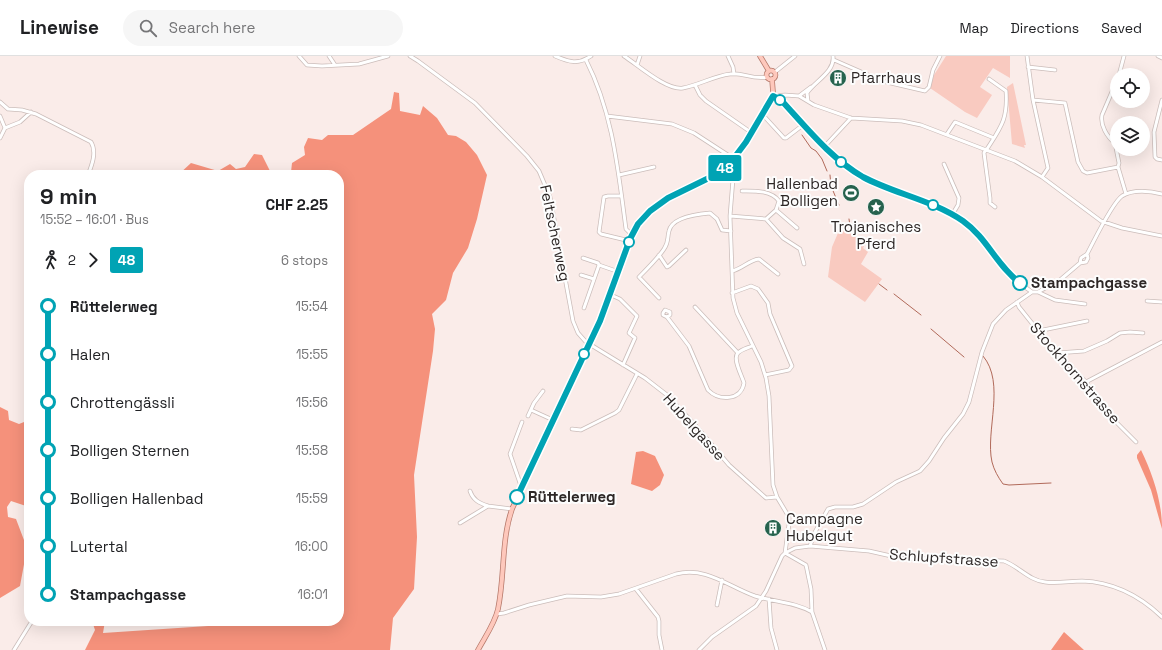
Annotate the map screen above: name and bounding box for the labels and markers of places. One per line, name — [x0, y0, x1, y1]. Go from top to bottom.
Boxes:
building icon: Pfarrhaus — [828, 68, 848, 88]
place label: Pfarrhaus — [851, 68, 921, 87]
unlabelled marker — [774, 94, 786, 106]
unlabelled marker — [835, 156, 847, 168]
place label: Hallenbad Bolligen — [766, 174, 838, 210]
sports icon: Hallenbad Bolligen — [841, 183, 861, 203]
place icon: Trojanisches Pferd — [866, 197, 886, 217]
unlabelled marker — [927, 199, 939, 211]
place label: Trojanisches Pferd — [831, 217, 921, 253]
unlabelled marker — [623, 236, 635, 248]
place label: Stampachgasse — [1031, 273, 1147, 292]
marker: Stampachgasse — [1012, 275, 1028, 291]
unlabelled marker — [578, 348, 590, 360]
place label: Rüttelerweg — [528, 487, 616, 506]
marker: Rüttelerweg — [509, 489, 525, 505]
place label: Campagne Hubelgut — [786, 509, 863, 545]
building icon: Campagne Hubelgut — [763, 518, 783, 538]

